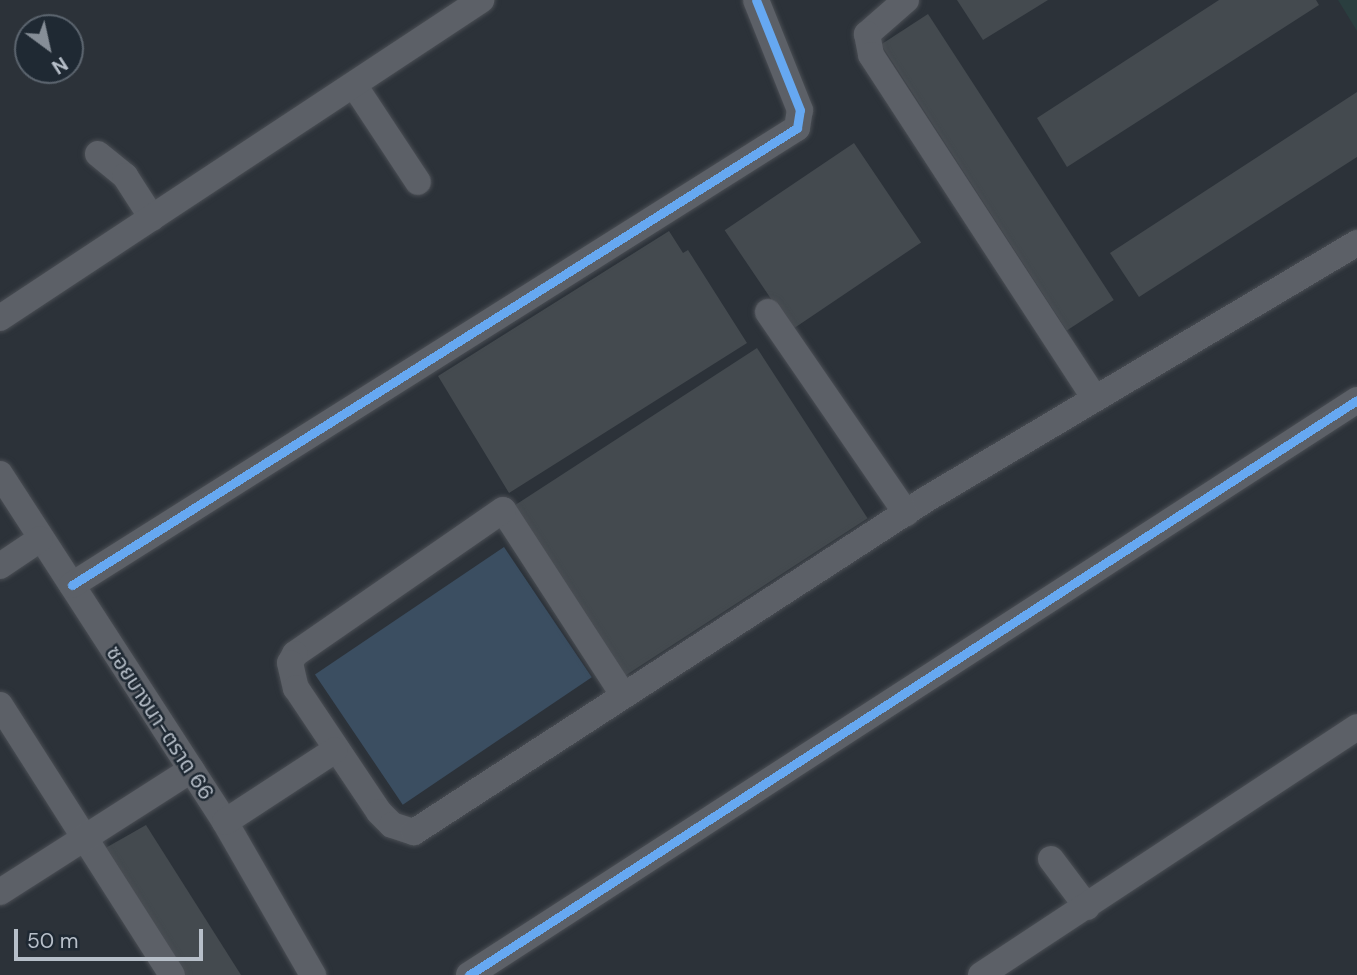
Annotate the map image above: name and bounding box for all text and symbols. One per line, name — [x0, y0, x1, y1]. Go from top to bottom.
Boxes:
north arrow — [14, 14, 84, 84]
text: N — [47, 51, 72, 80]
street label: ซอยบางนา-ตราด 66 — [101, 641, 219, 805]
scale bar — [18, 916, 206, 960]
text: 50 m — [27, 927, 78, 955]

